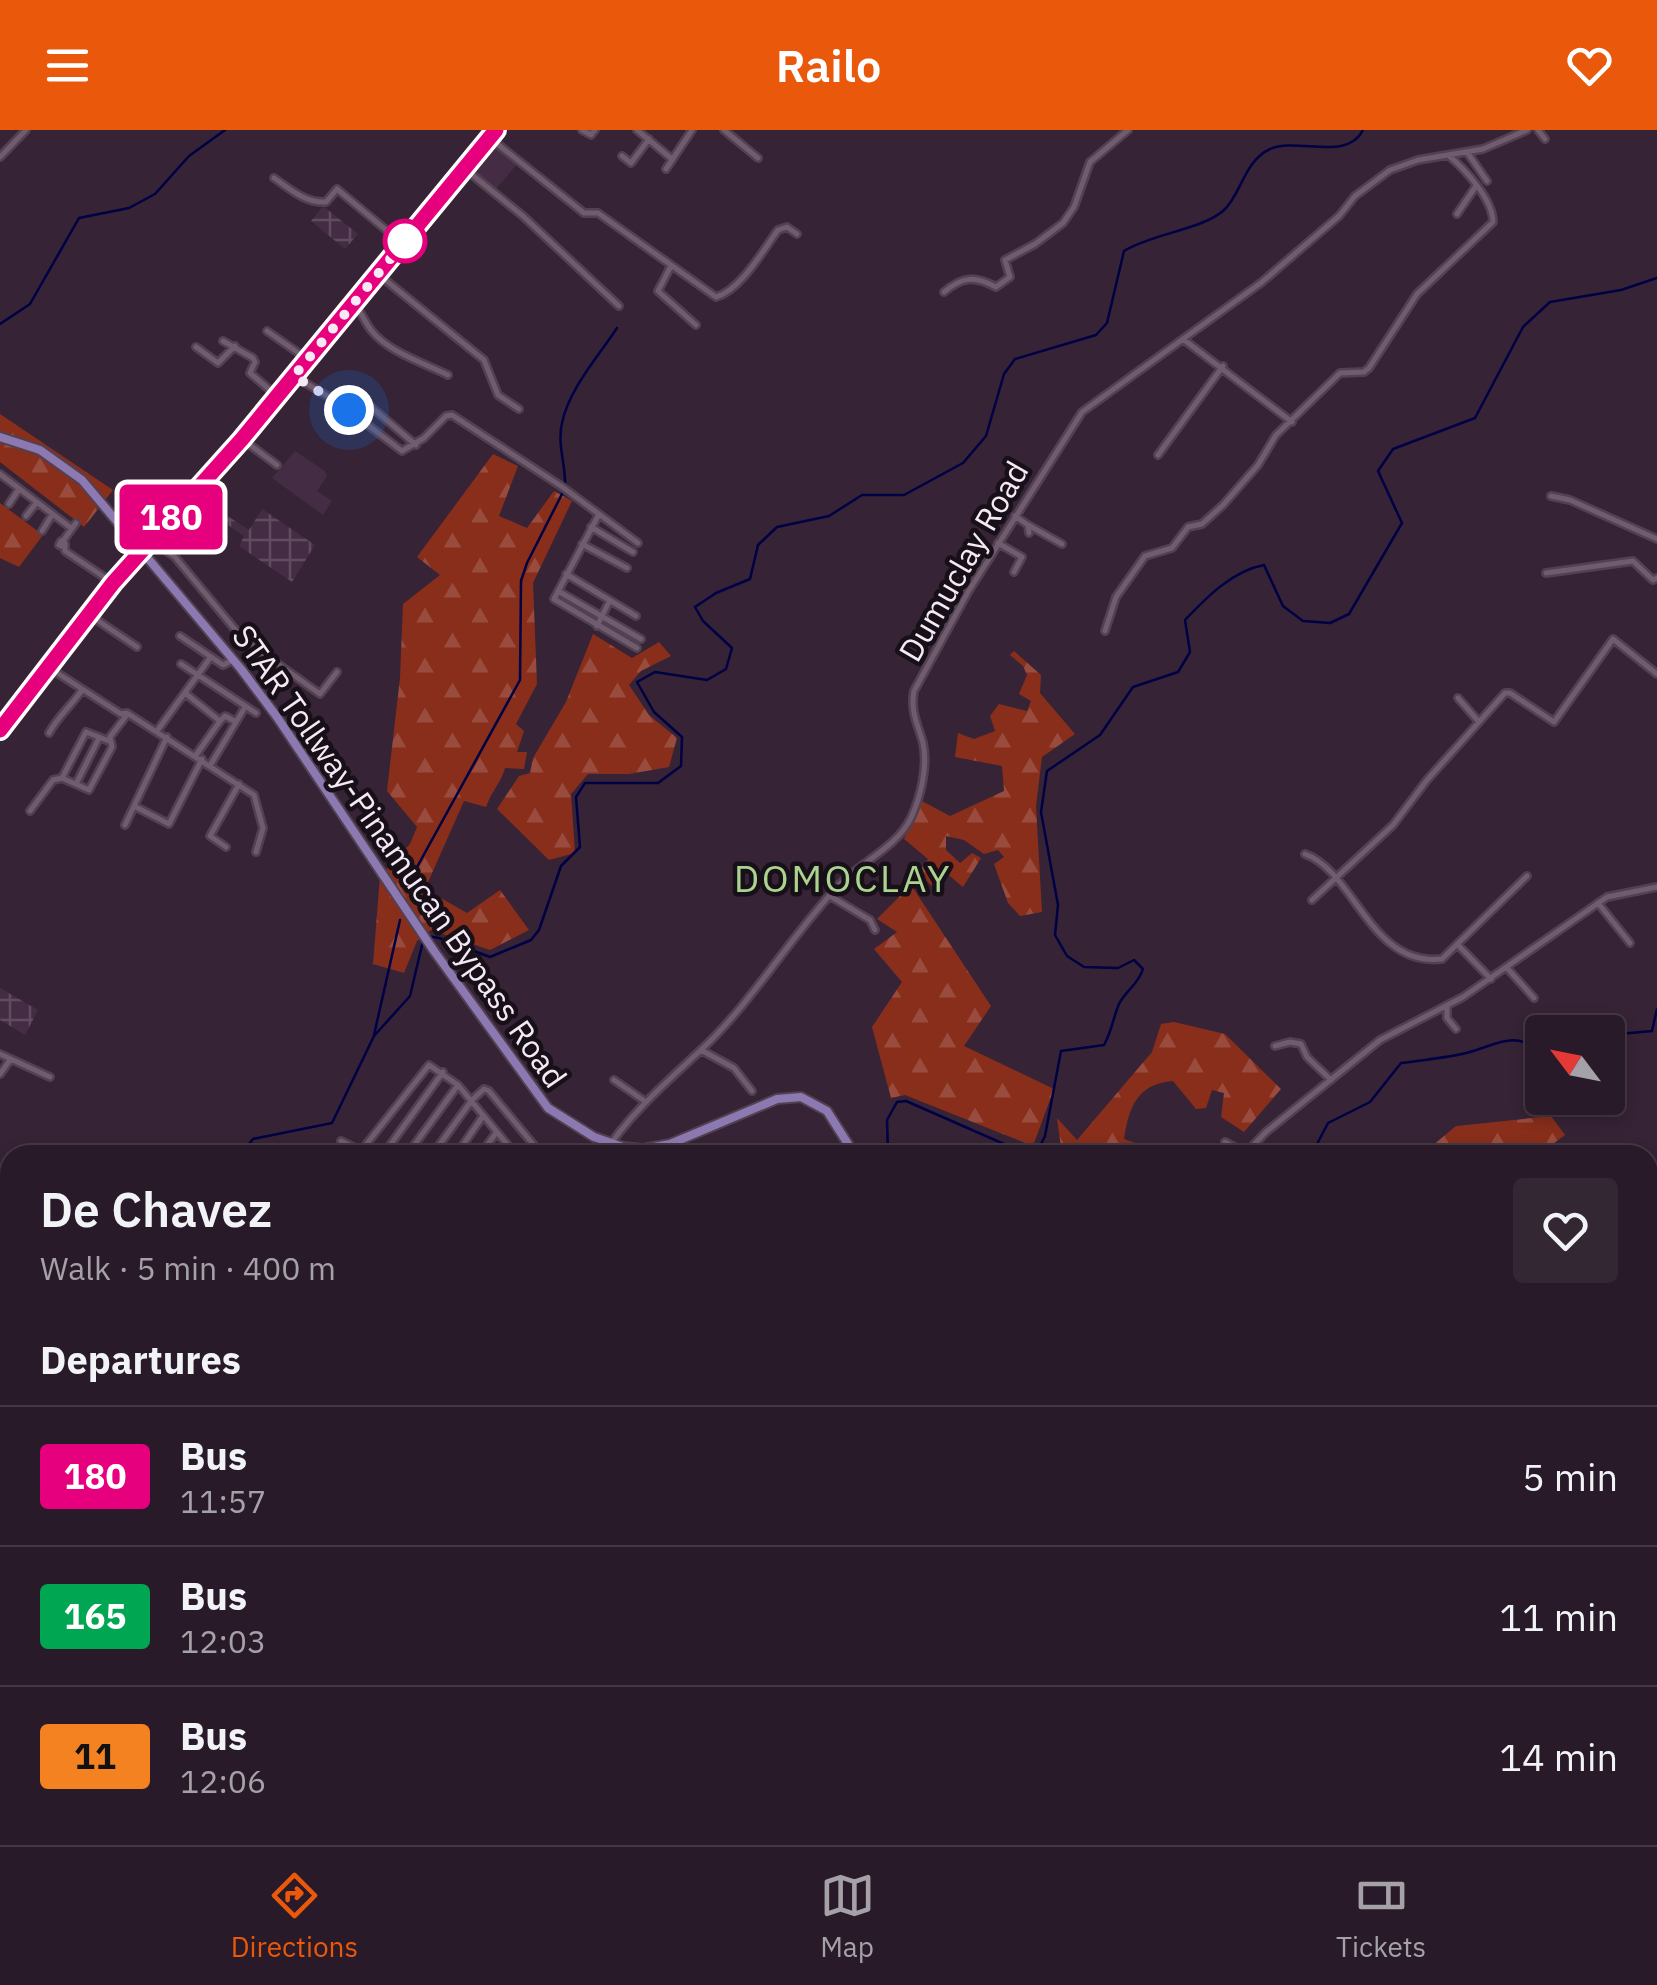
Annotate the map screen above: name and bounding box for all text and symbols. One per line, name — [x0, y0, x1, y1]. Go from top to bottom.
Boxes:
text: Railo — [776, 36, 881, 94]
icon: menu — [40, 38, 95, 93]
icon: heart — [1562, 38, 1617, 93]
unlabelled marker — [384, 220, 426, 262]
your location — [324, 385, 374, 435]
street label: Dumuclay Road — [889, 453, 1037, 669]
line badge: 180 — [114, 484, 228, 550]
text: 180 — [139, 494, 203, 540]
street label: STAR Tollway-Pinamucan Bypass Road — [223, 616, 577, 1096]
district label: DOMOCLAY — [734, 853, 952, 902]
north arrow — [1525, 1015, 1625, 1115]
map controls — [1525, 1015, 1625, 1115]
text: De Chavez — [40, 1178, 272, 1240]
button: heart — [1513, 1178, 1618, 1283]
text: Walk · 5 min · 400 m — [40, 1247, 336, 1289]
text: Departures — [40, 1335, 241, 1384]
text: Bus — [180, 1431, 247, 1480]
text: 5 min — [1522, 1452, 1618, 1501]
text: 180 — [63, 1453, 127, 1499]
text: 11:57 — [180, 1480, 266, 1522]
text: Bus — [180, 1571, 247, 1620]
text: 11 min — [1499, 1592, 1618, 1641]
text: 165 — [63, 1593, 127, 1639]
text: 12:03 — [180, 1620, 266, 1662]
text: Bus — [180, 1711, 247, 1760]
text: 14 min — [1499, 1732, 1618, 1781]
text: 11 — [74, 1733, 116, 1779]
text: 12:06 — [180, 1760, 266, 1802]
tab: Directions — [231, 1868, 358, 1965]
tab: Map — [820, 1868, 875, 1965]
tab: Tickets — [1336, 1868, 1426, 1965]

